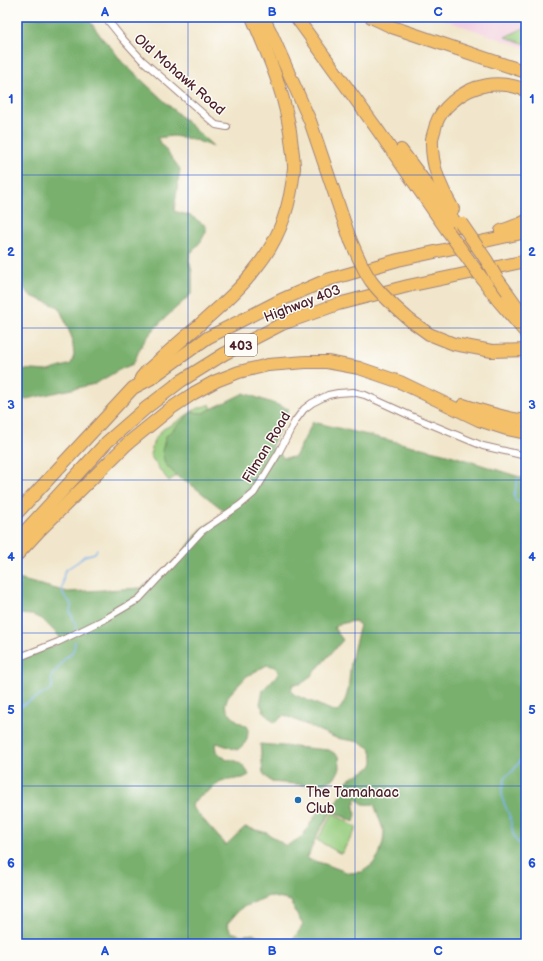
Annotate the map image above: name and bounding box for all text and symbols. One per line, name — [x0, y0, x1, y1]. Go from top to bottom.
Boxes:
text: A — [100, 4, 109, 20]
text: B — [267, 4, 277, 20]
text: C — [433, 4, 443, 20]
street label: Old Mohawk Road — [131, 30, 229, 119]
text: 1 — [8, 91, 14, 107]
text: 1 — [529, 91, 535, 107]
text: 2 — [7, 244, 15, 260]
text: 2 — [528, 244, 536, 260]
street label: Highway 403 — [261, 281, 343, 326]
road number: 403 — [225, 334, 257, 356]
text: 3 — [7, 397, 15, 413]
text: 3 — [528, 397, 536, 413]
street label: Filman Road — [239, 409, 294, 486]
text: 4 — [7, 549, 15, 565]
text: 4 — [528, 549, 536, 565]
text: 5 — [7, 702, 15, 718]
text: 5 — [528, 702, 536, 718]
place label: The Tamahaac Club — [306, 784, 399, 817]
marker: The Tamahaac Club — [293, 795, 303, 805]
text: 6 — [7, 855, 15, 871]
text: 6 — [528, 855, 536, 871]
text: A — [100, 943, 109, 959]
text: B — [267, 943, 277, 959]
text: C — [433, 943, 443, 959]

